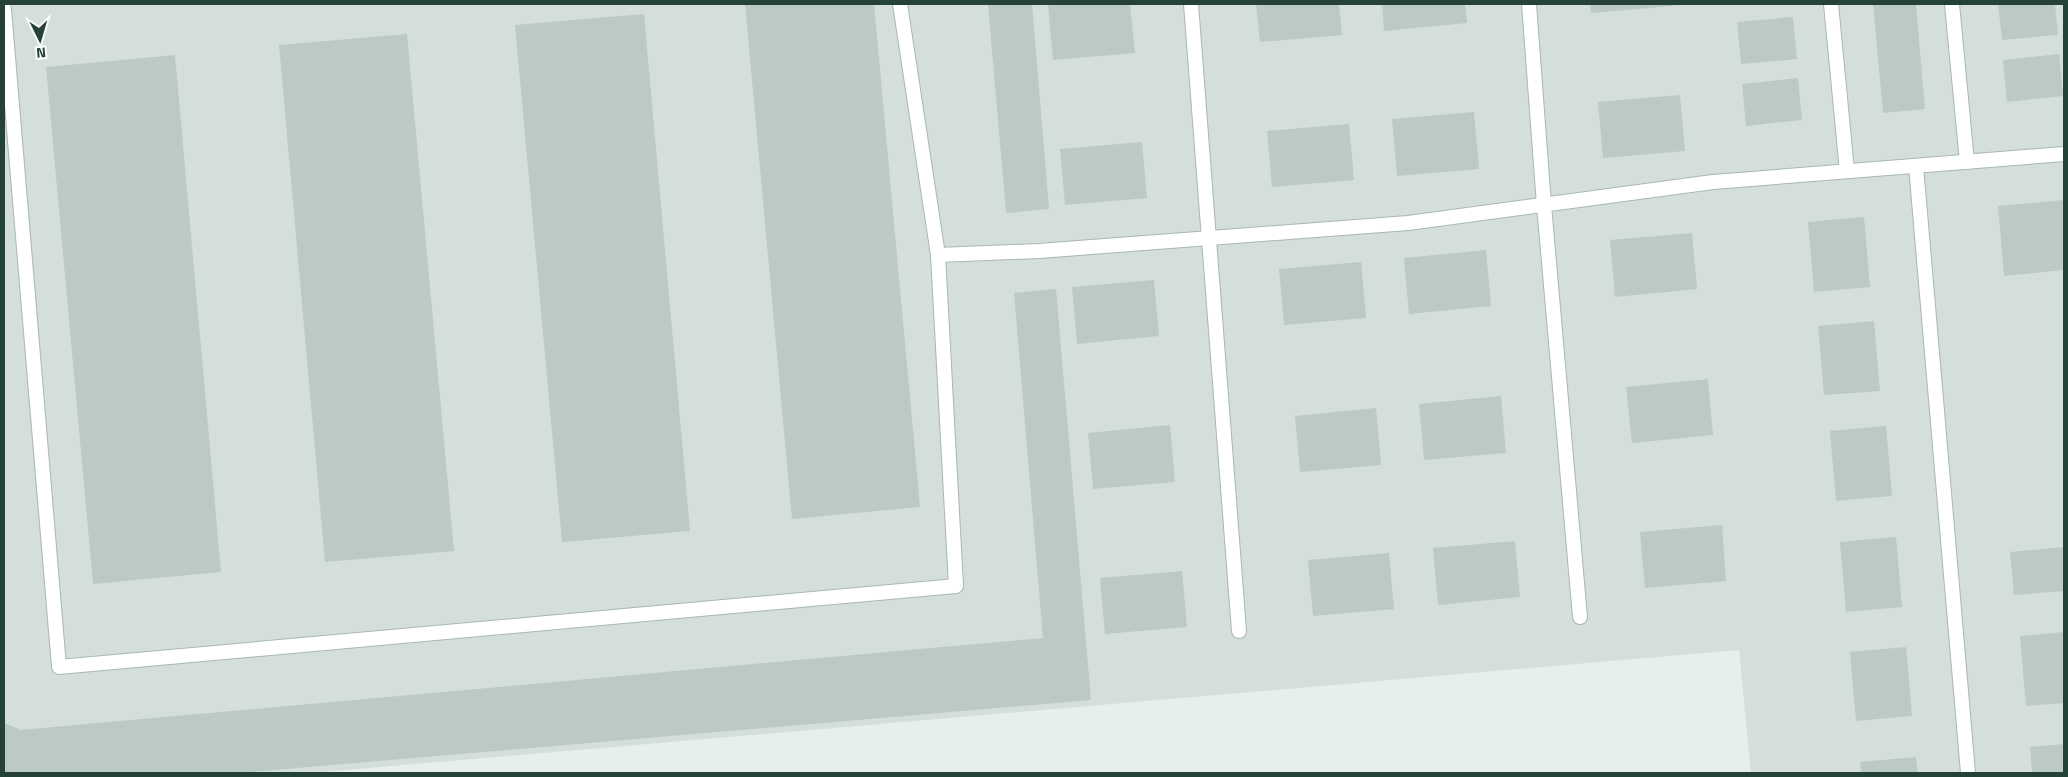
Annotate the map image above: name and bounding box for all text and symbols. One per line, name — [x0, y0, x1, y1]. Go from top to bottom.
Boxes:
north arrow — [15, 15, 65, 65]
text: N — [35, 43, 47, 64]

